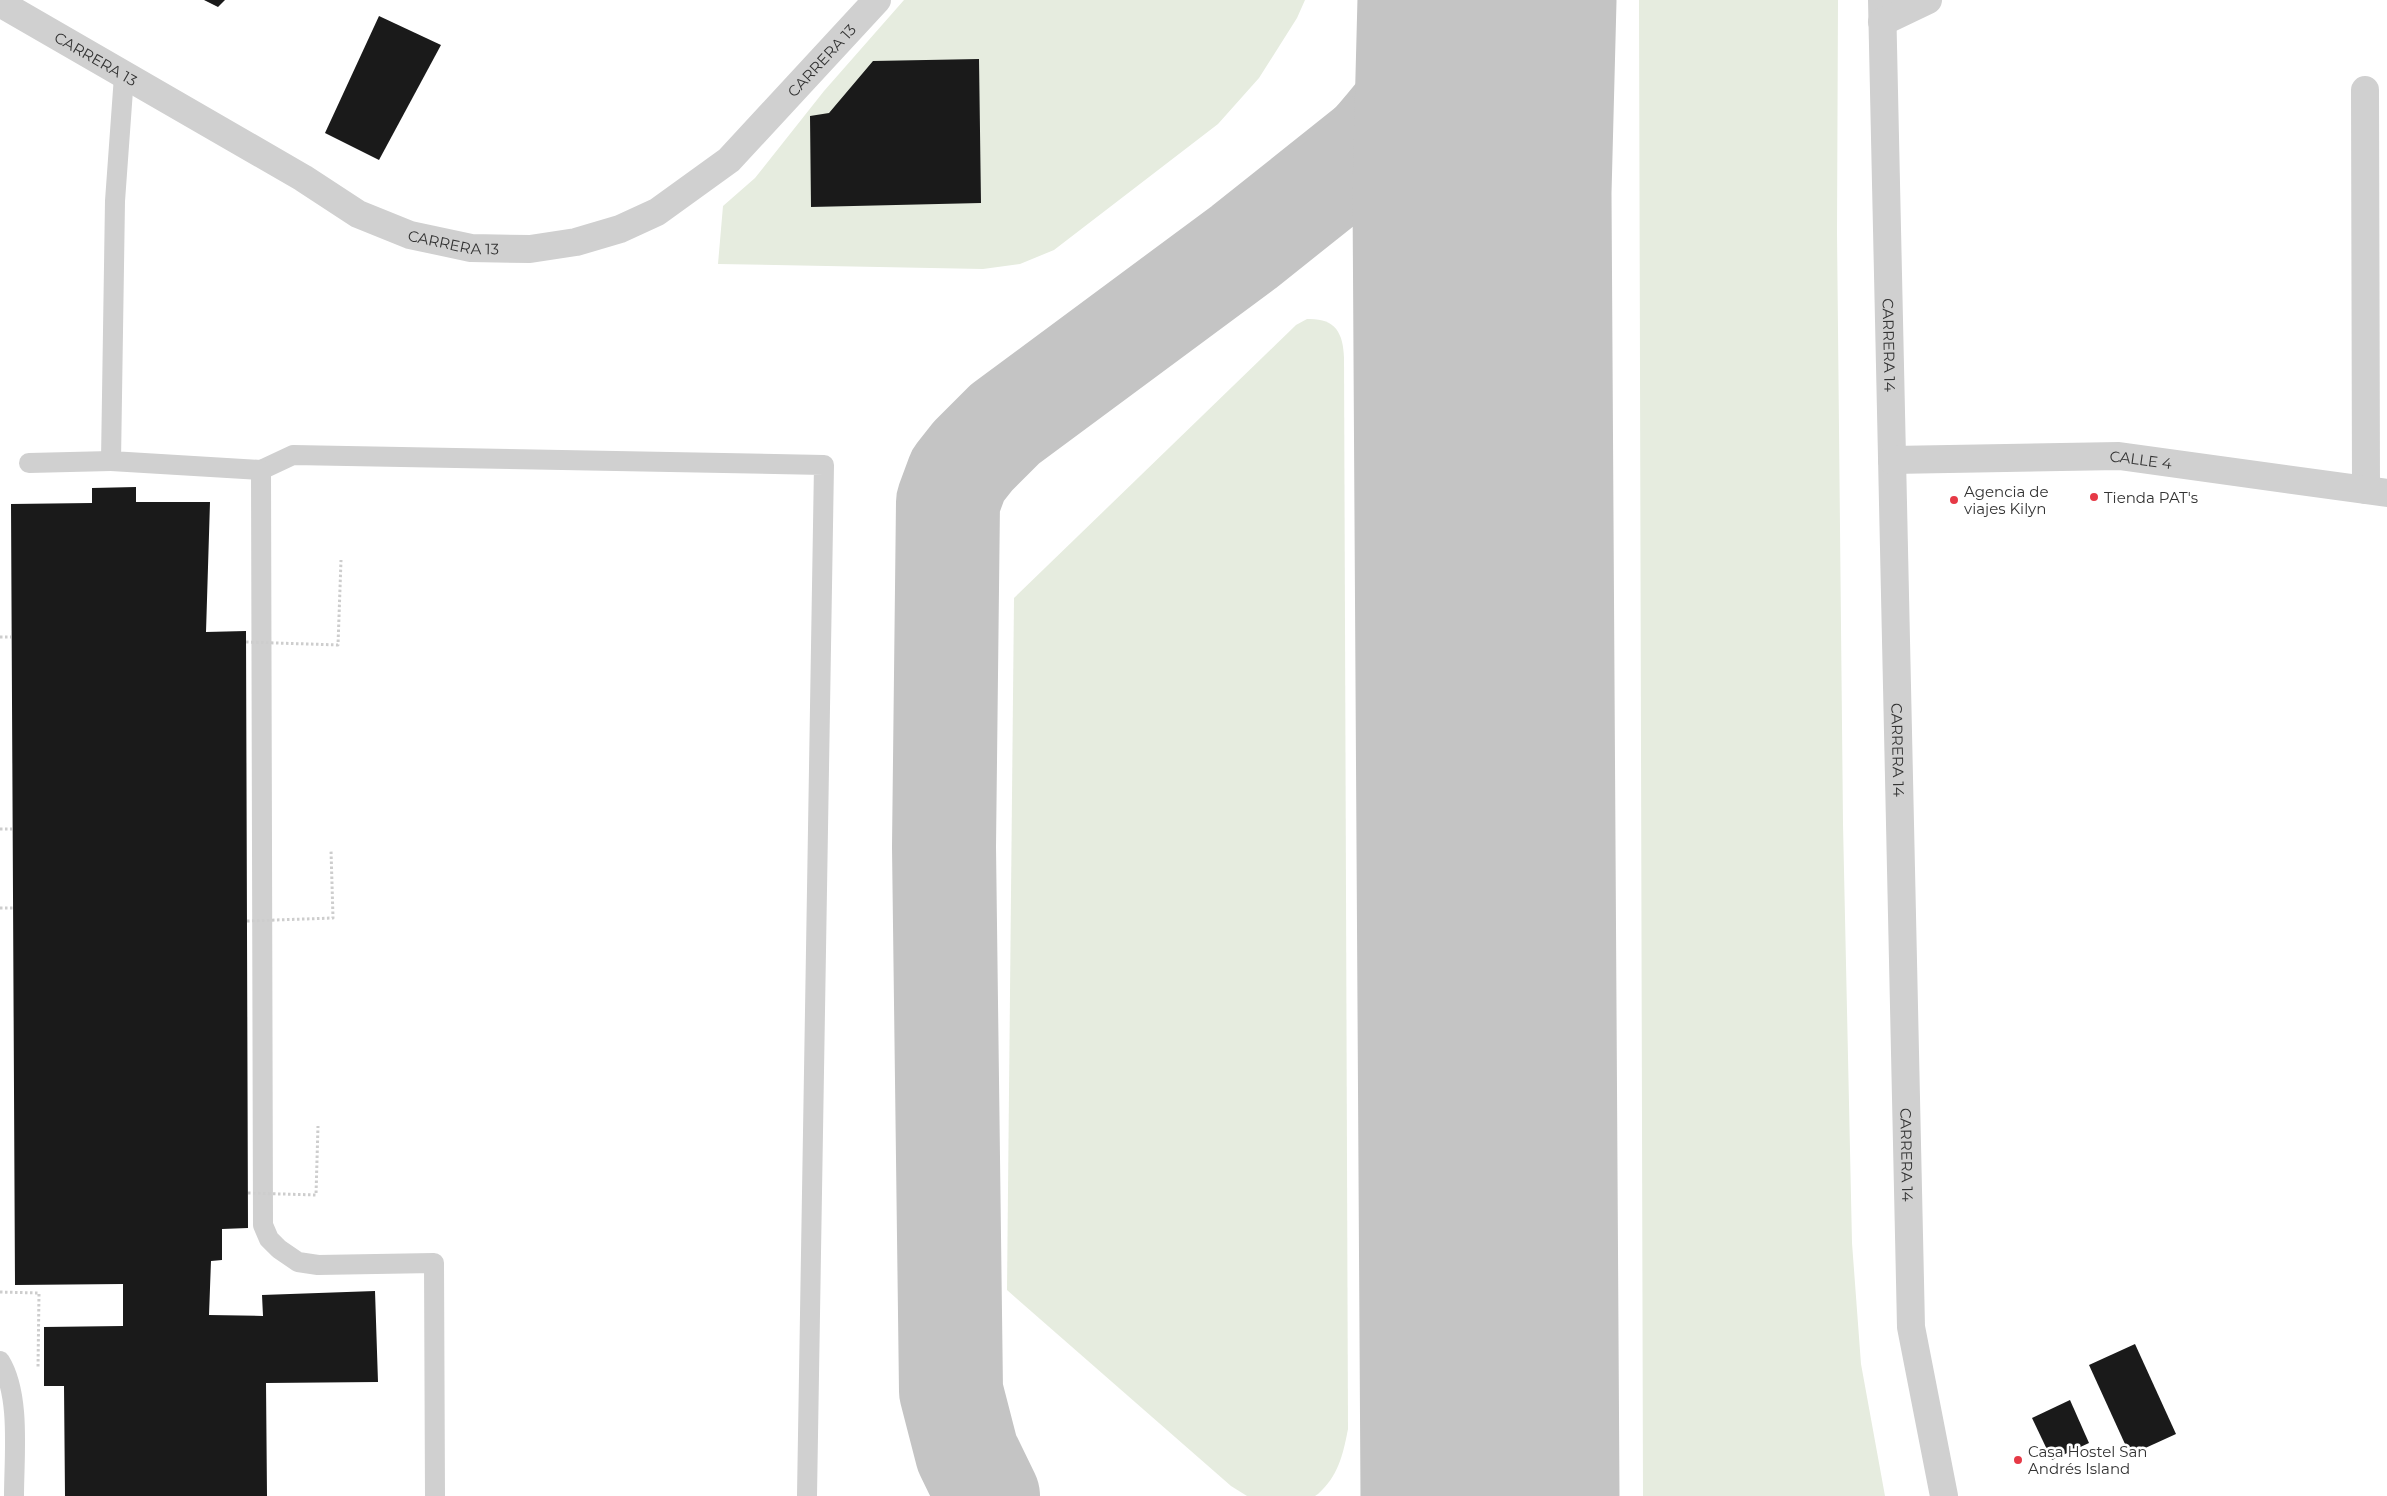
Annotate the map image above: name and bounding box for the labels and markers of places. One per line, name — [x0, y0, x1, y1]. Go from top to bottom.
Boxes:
place label: Agencia de viajes Kilyn — [1964, 482, 2049, 518]
place label: Tienda PAT's — [2104, 488, 2198, 507]
marker: Tienda PAT's — [2088, 491, 2100, 503]
marker: Agencia de viajes Kilyn — [1948, 494, 1960, 506]
place label: Casa Hostel San Andrés Island — [2028, 1442, 2147, 1478]
marker: Casa Hostel San Andrés Island — [2012, 1454, 2024, 1466]

